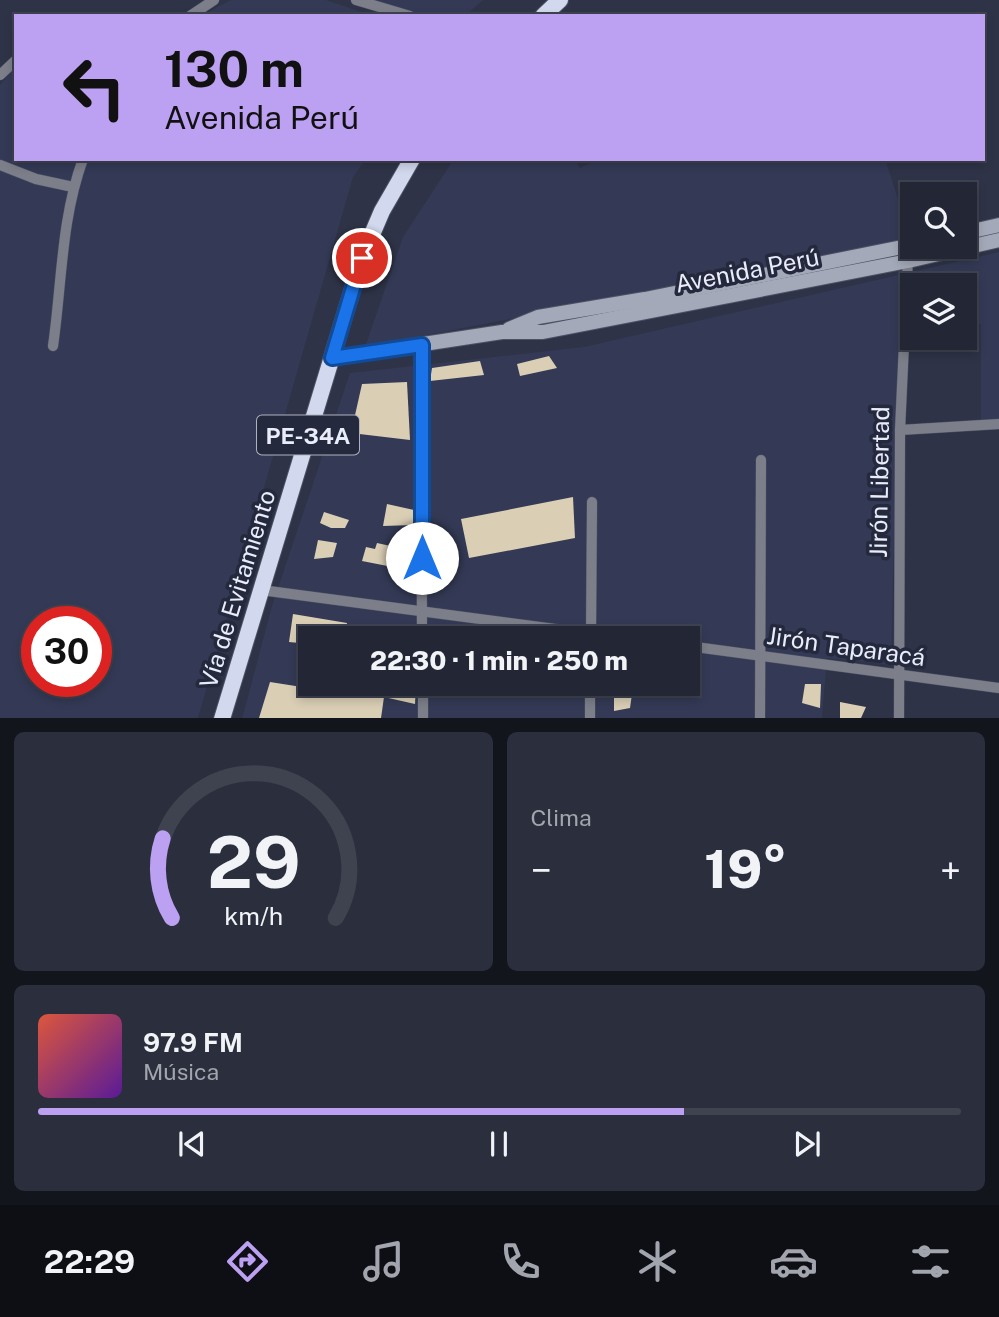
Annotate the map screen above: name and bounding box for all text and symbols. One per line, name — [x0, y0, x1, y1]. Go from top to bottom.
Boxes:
text: 130 m — [164, 40, 304, 98]
icon: left — [49, 42, 140, 133]
text: Avenida Perú — [164, 99, 359, 136]
map controls — [900, 182, 977, 350]
button: search — [900, 182, 977, 259]
pin — [332, 228, 392, 288]
icon: arrive — [343, 239, 381, 277]
street label: Avenida Perú — [673, 242, 821, 298]
button: layers — [900, 273, 977, 350]
street label: Jirón Libertad — [864, 406, 894, 558]
road number: PE-34A — [257, 416, 359, 454]
street label: Vía de Evitamiento — [194, 487, 280, 691]
position arrow — [385, 521, 459, 595]
speed limit sign: 30 — [21, 606, 112, 697]
street label: Jirón Taparacá — [765, 621, 927, 671]
text: 22:30 · 1 min · 250 m — [370, 645, 628, 676]
text: Clima — [531, 804, 592, 831]
text: 29 — [206, 819, 300, 904]
text: 19° — [704, 839, 787, 900]
text: − — [531, 848, 552, 893]
text: + — [940, 848, 961, 893]
text: km/h — [224, 900, 283, 930]
text: 97.9 FM — [143, 1027, 243, 1058]
text: Música — [143, 1058, 219, 1085]
icon: previous — [173, 1125, 211, 1163]
icon: pause — [480, 1125, 518, 1163]
icon: next — [788, 1125, 826, 1163]
icon: directions — [223, 1237, 272, 1286]
icon: music — [359, 1237, 408, 1286]
icon: phone — [496, 1237, 545, 1286]
icon: climate — [633, 1237, 682, 1286]
icon: car — [769, 1237, 818, 1286]
icon: filters — [906, 1237, 955, 1286]
text: 22:29 — [44, 1243, 135, 1280]

